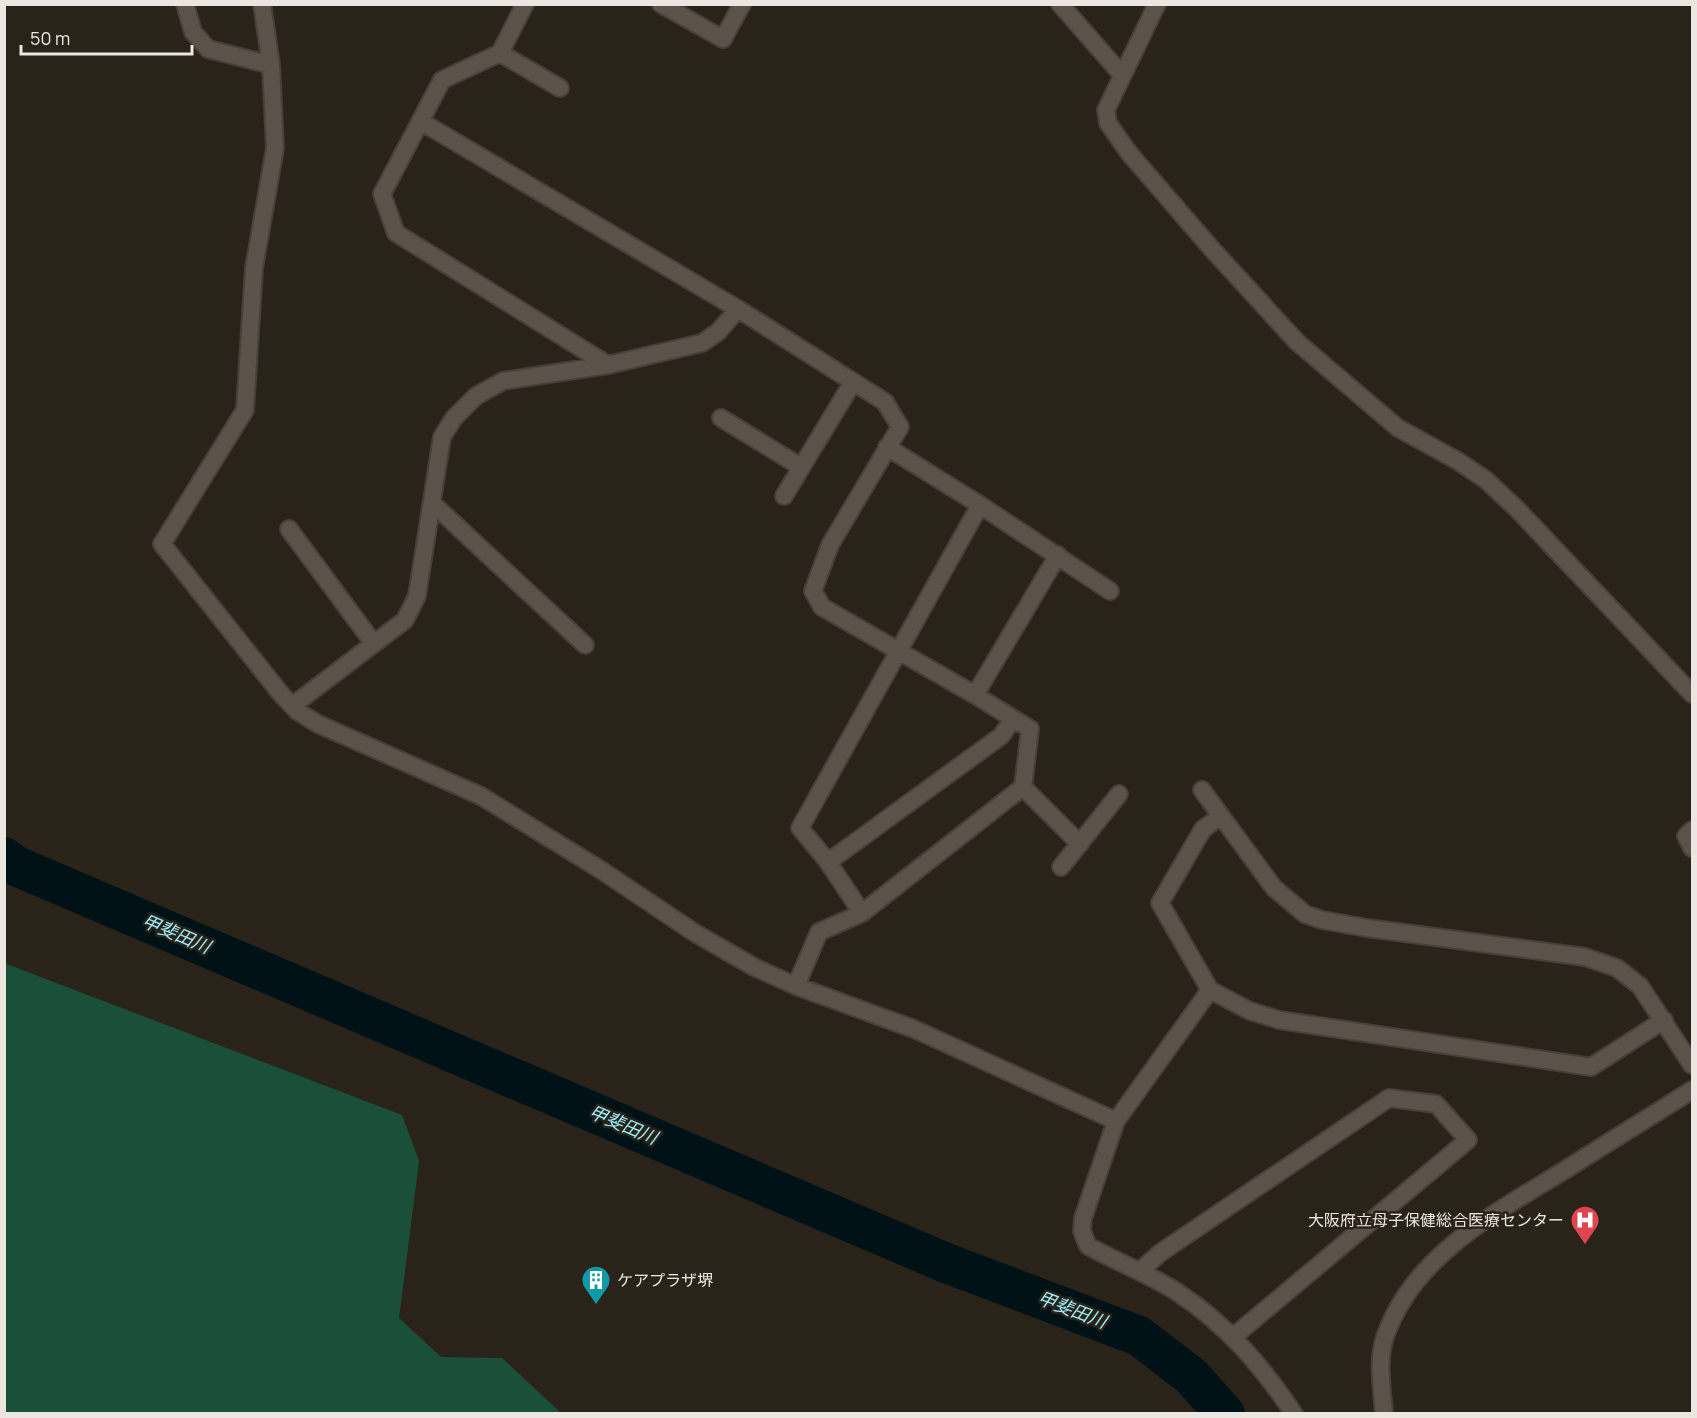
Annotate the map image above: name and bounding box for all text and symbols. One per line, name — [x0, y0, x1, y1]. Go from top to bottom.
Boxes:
scale bar — [21, 18, 192, 56]
text: 50 m — [30, 26, 70, 50]
water label: 甲斐田川 — [139, 908, 216, 959]
water label: 甲斐田川 — [586, 1099, 663, 1150]
hospital icon: 大阪府立母子保健総合医療センター — [1569, 1204, 1601, 1246]
place label: 大阪府立母子保健総合医療センター — [1308, 1209, 1564, 1231]
building icon: ケアプラザ堺 — [580, 1264, 612, 1306]
place label: ケアプラザ堺 — [617, 1269, 713, 1291]
water label: 甲斐田川 — [1034, 1285, 1112, 1334]

